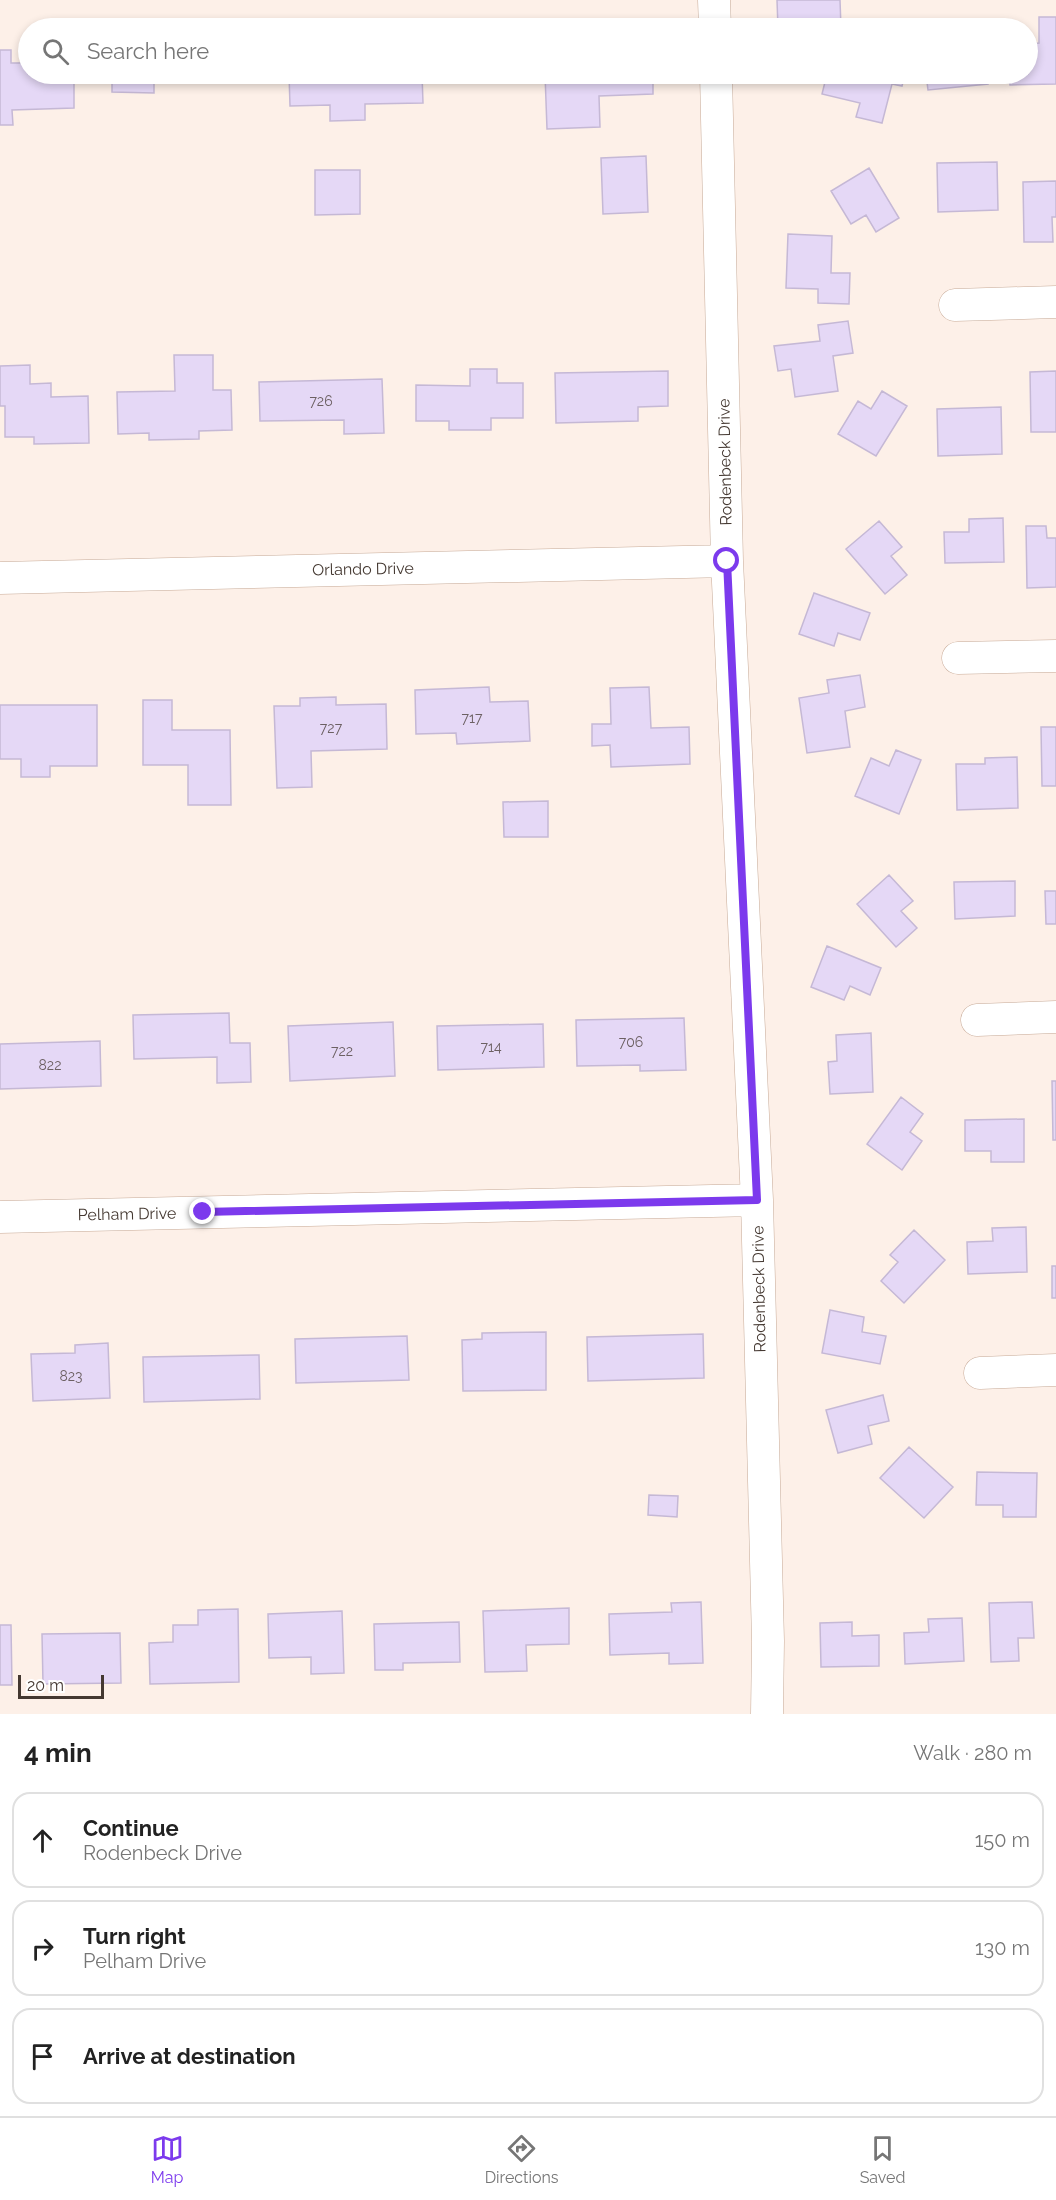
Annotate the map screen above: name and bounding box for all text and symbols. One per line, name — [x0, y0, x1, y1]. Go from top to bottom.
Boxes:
search box — [18, 18, 1038, 84]
icon: search — [39, 35, 72, 68]
text: Search here — [87, 38, 209, 64]
house number: 726 — [309, 393, 333, 409]
street label: Rodenbeck Drive — [714, 398, 736, 526]
route start — [713, 547, 739, 573]
street label: Orlando Drive — [312, 559, 414, 579]
house number: 717 — [462, 710, 483, 726]
house number: 727 — [320, 720, 343, 736]
house number: 706 — [619, 1034, 643, 1050]
house number: 714 — [480, 1039, 502, 1055]
house number: 722 — [331, 1043, 353, 1059]
house number: 822 — [39, 1057, 61, 1073]
route end — [189, 1198, 215, 1224]
street label: Pelham Drive — [78, 1204, 176, 1224]
street label: Rodenbeck Drive — [748, 1225, 770, 1353]
house number: 823 — [59, 1368, 83, 1384]
scale bar — [18, 1672, 104, 1700]
text: 20 m — [27, 1676, 64, 1695]
text: 4 min — [24, 1738, 92, 1768]
text: Walk · 280 m — [913, 1741, 1032, 1765]
text: Continue — [83, 1815, 179, 1841]
icon: ahead — [26, 1824, 59, 1857]
text: 150 m — [975, 1828, 1030, 1852]
text: Rodenbeck Drive — [83, 1841, 242, 1865]
text: Turn right — [83, 1923, 186, 1949]
icon: right — [26, 1932, 59, 1965]
text: 130 m — [975, 1936, 1030, 1960]
text: Pelham Drive — [83, 1949, 206, 1973]
icon: arrive — [26, 2040, 59, 2073]
text: Arrive at destination — [83, 2043, 296, 2069]
tab: Map — [151, 2132, 184, 2187]
tab: Directions — [485, 2132, 559, 2187]
tab: Saved — [860, 2132, 905, 2187]

